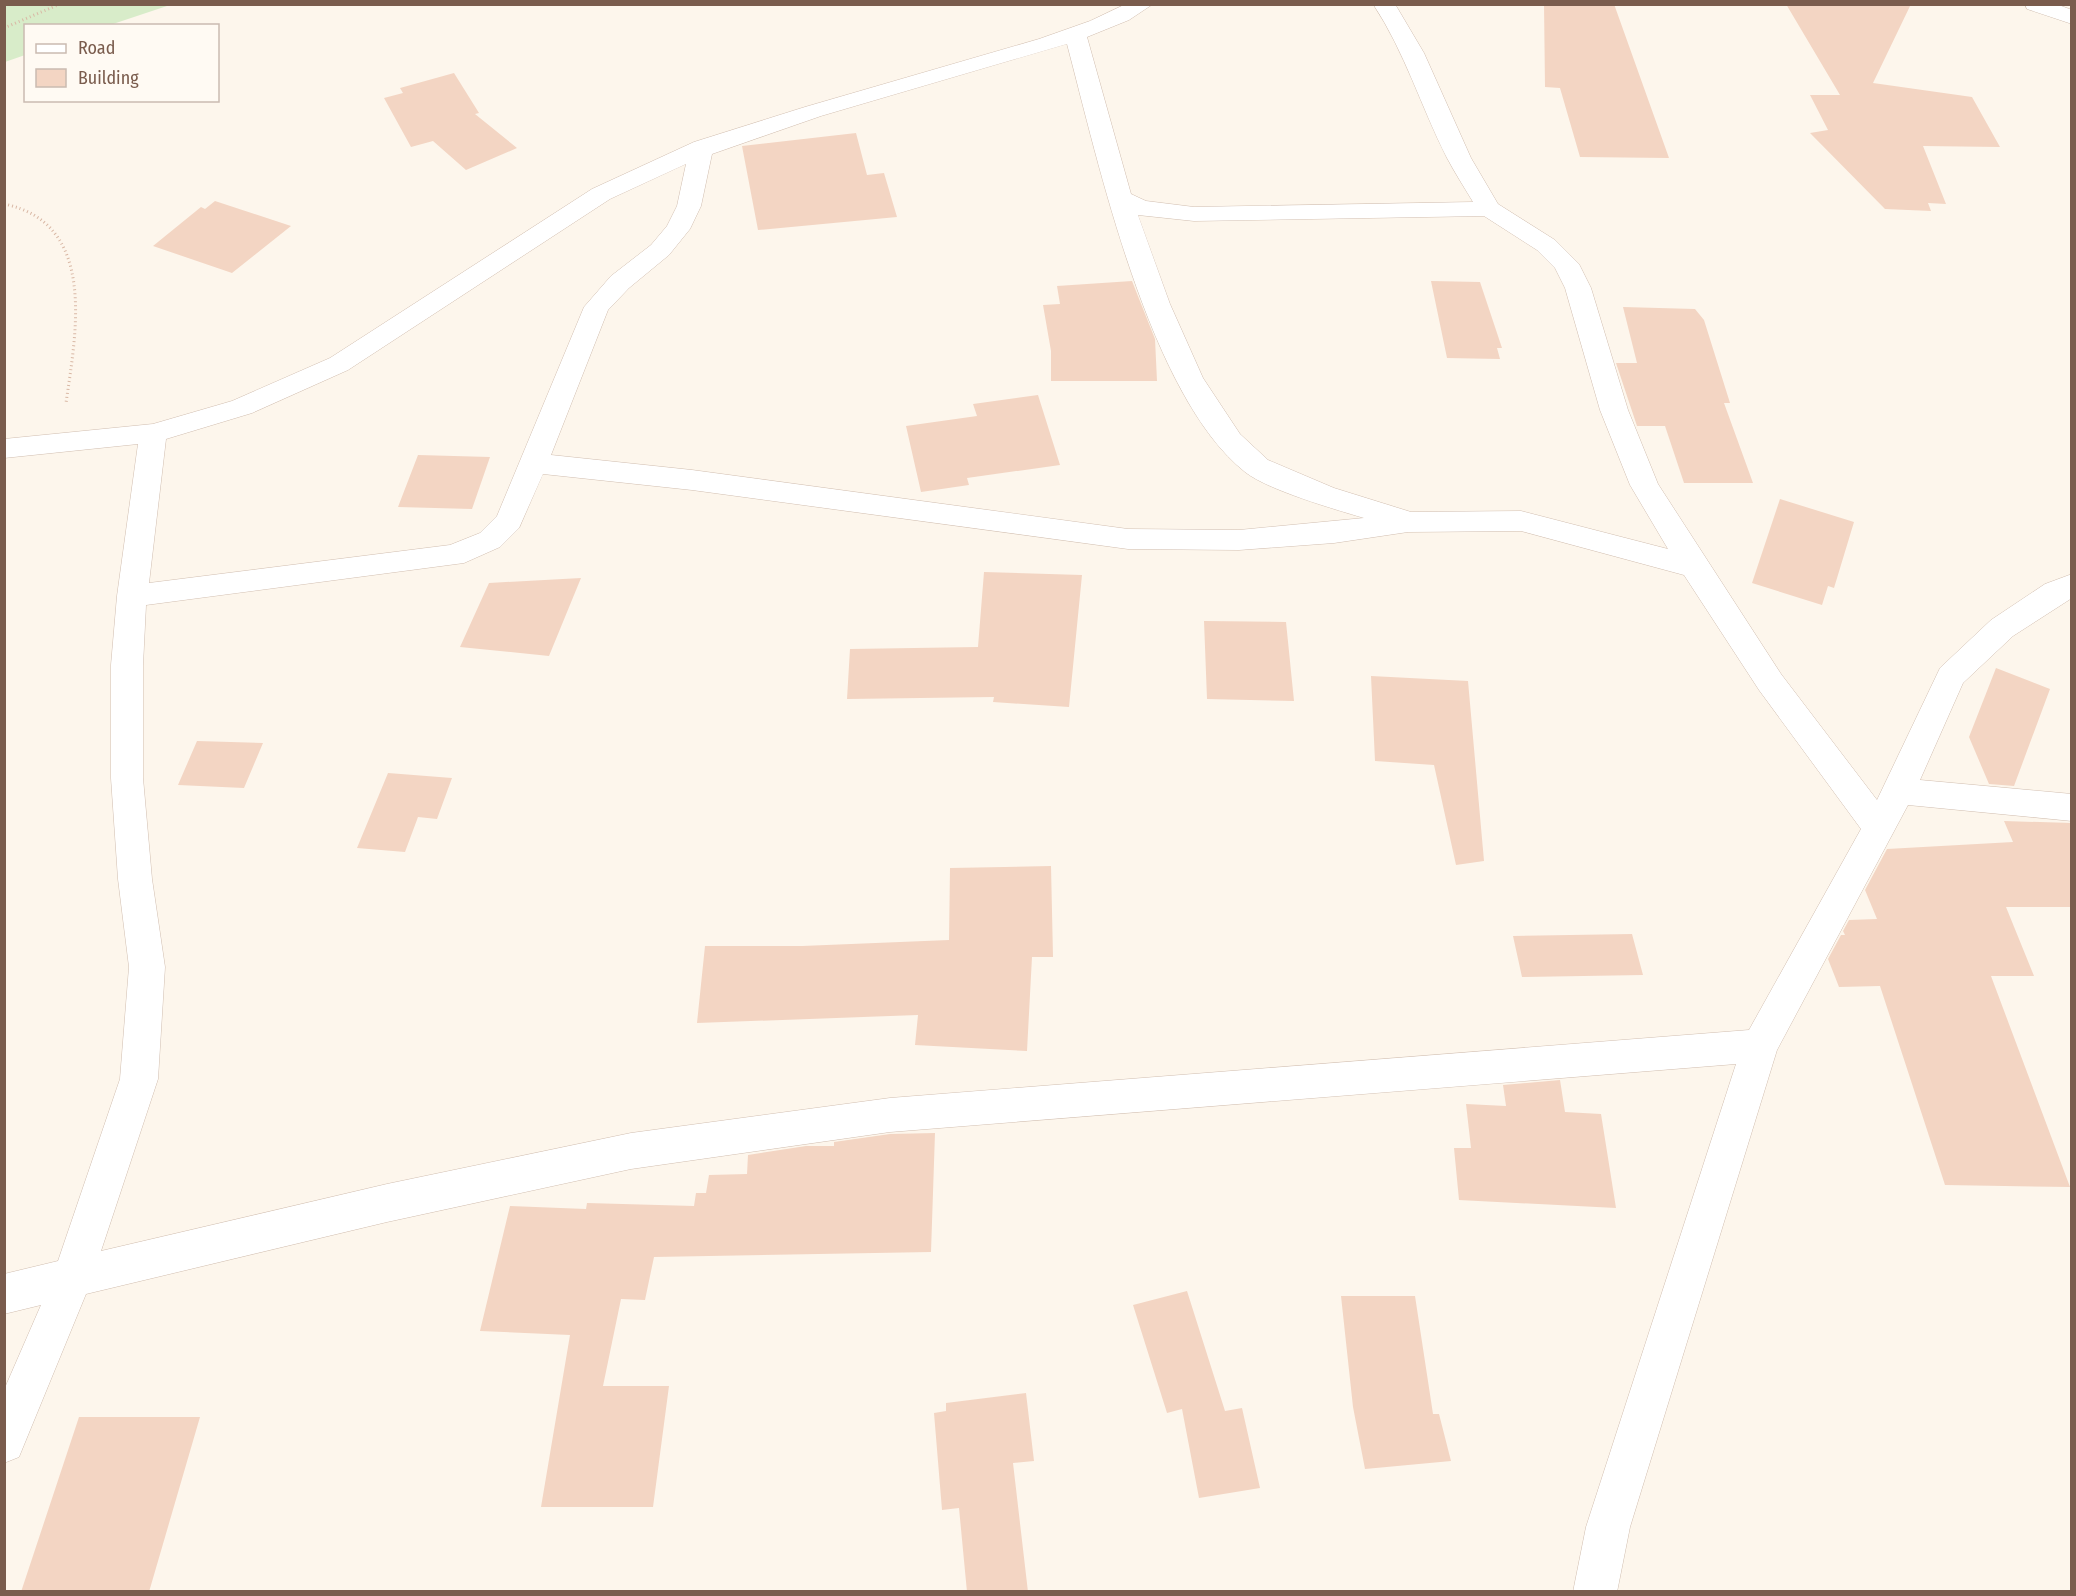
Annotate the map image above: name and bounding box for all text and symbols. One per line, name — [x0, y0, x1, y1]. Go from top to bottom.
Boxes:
legend — [24, 24, 219, 102]
text: Road — [78, 37, 115, 59]
text: Building — [78, 67, 139, 89]

